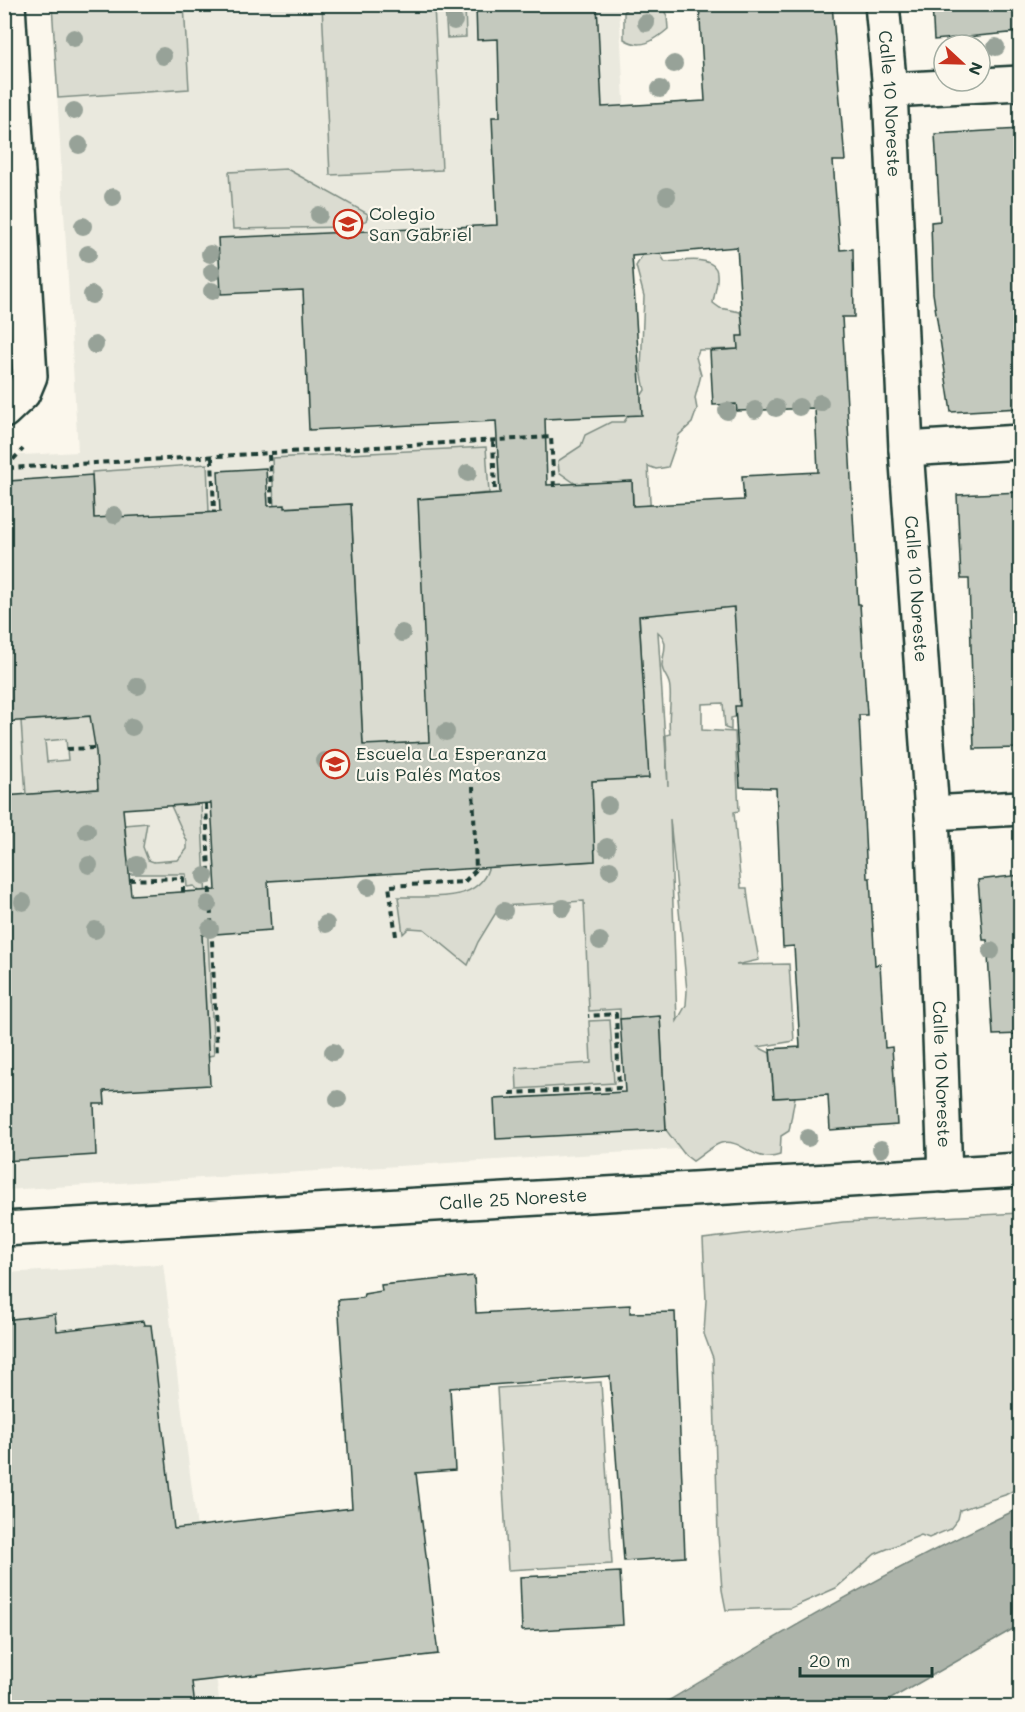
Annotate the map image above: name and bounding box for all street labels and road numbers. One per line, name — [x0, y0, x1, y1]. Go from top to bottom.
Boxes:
street label: Calle 10 Noreste — [874, 29, 907, 178]
street label: Calle 10 Noreste — [900, 515, 934, 663]
street label: Calle 10 Noreste — [928, 1000, 957, 1148]
street label: Calle 25 Noreste — [438, 1182, 588, 1215]

